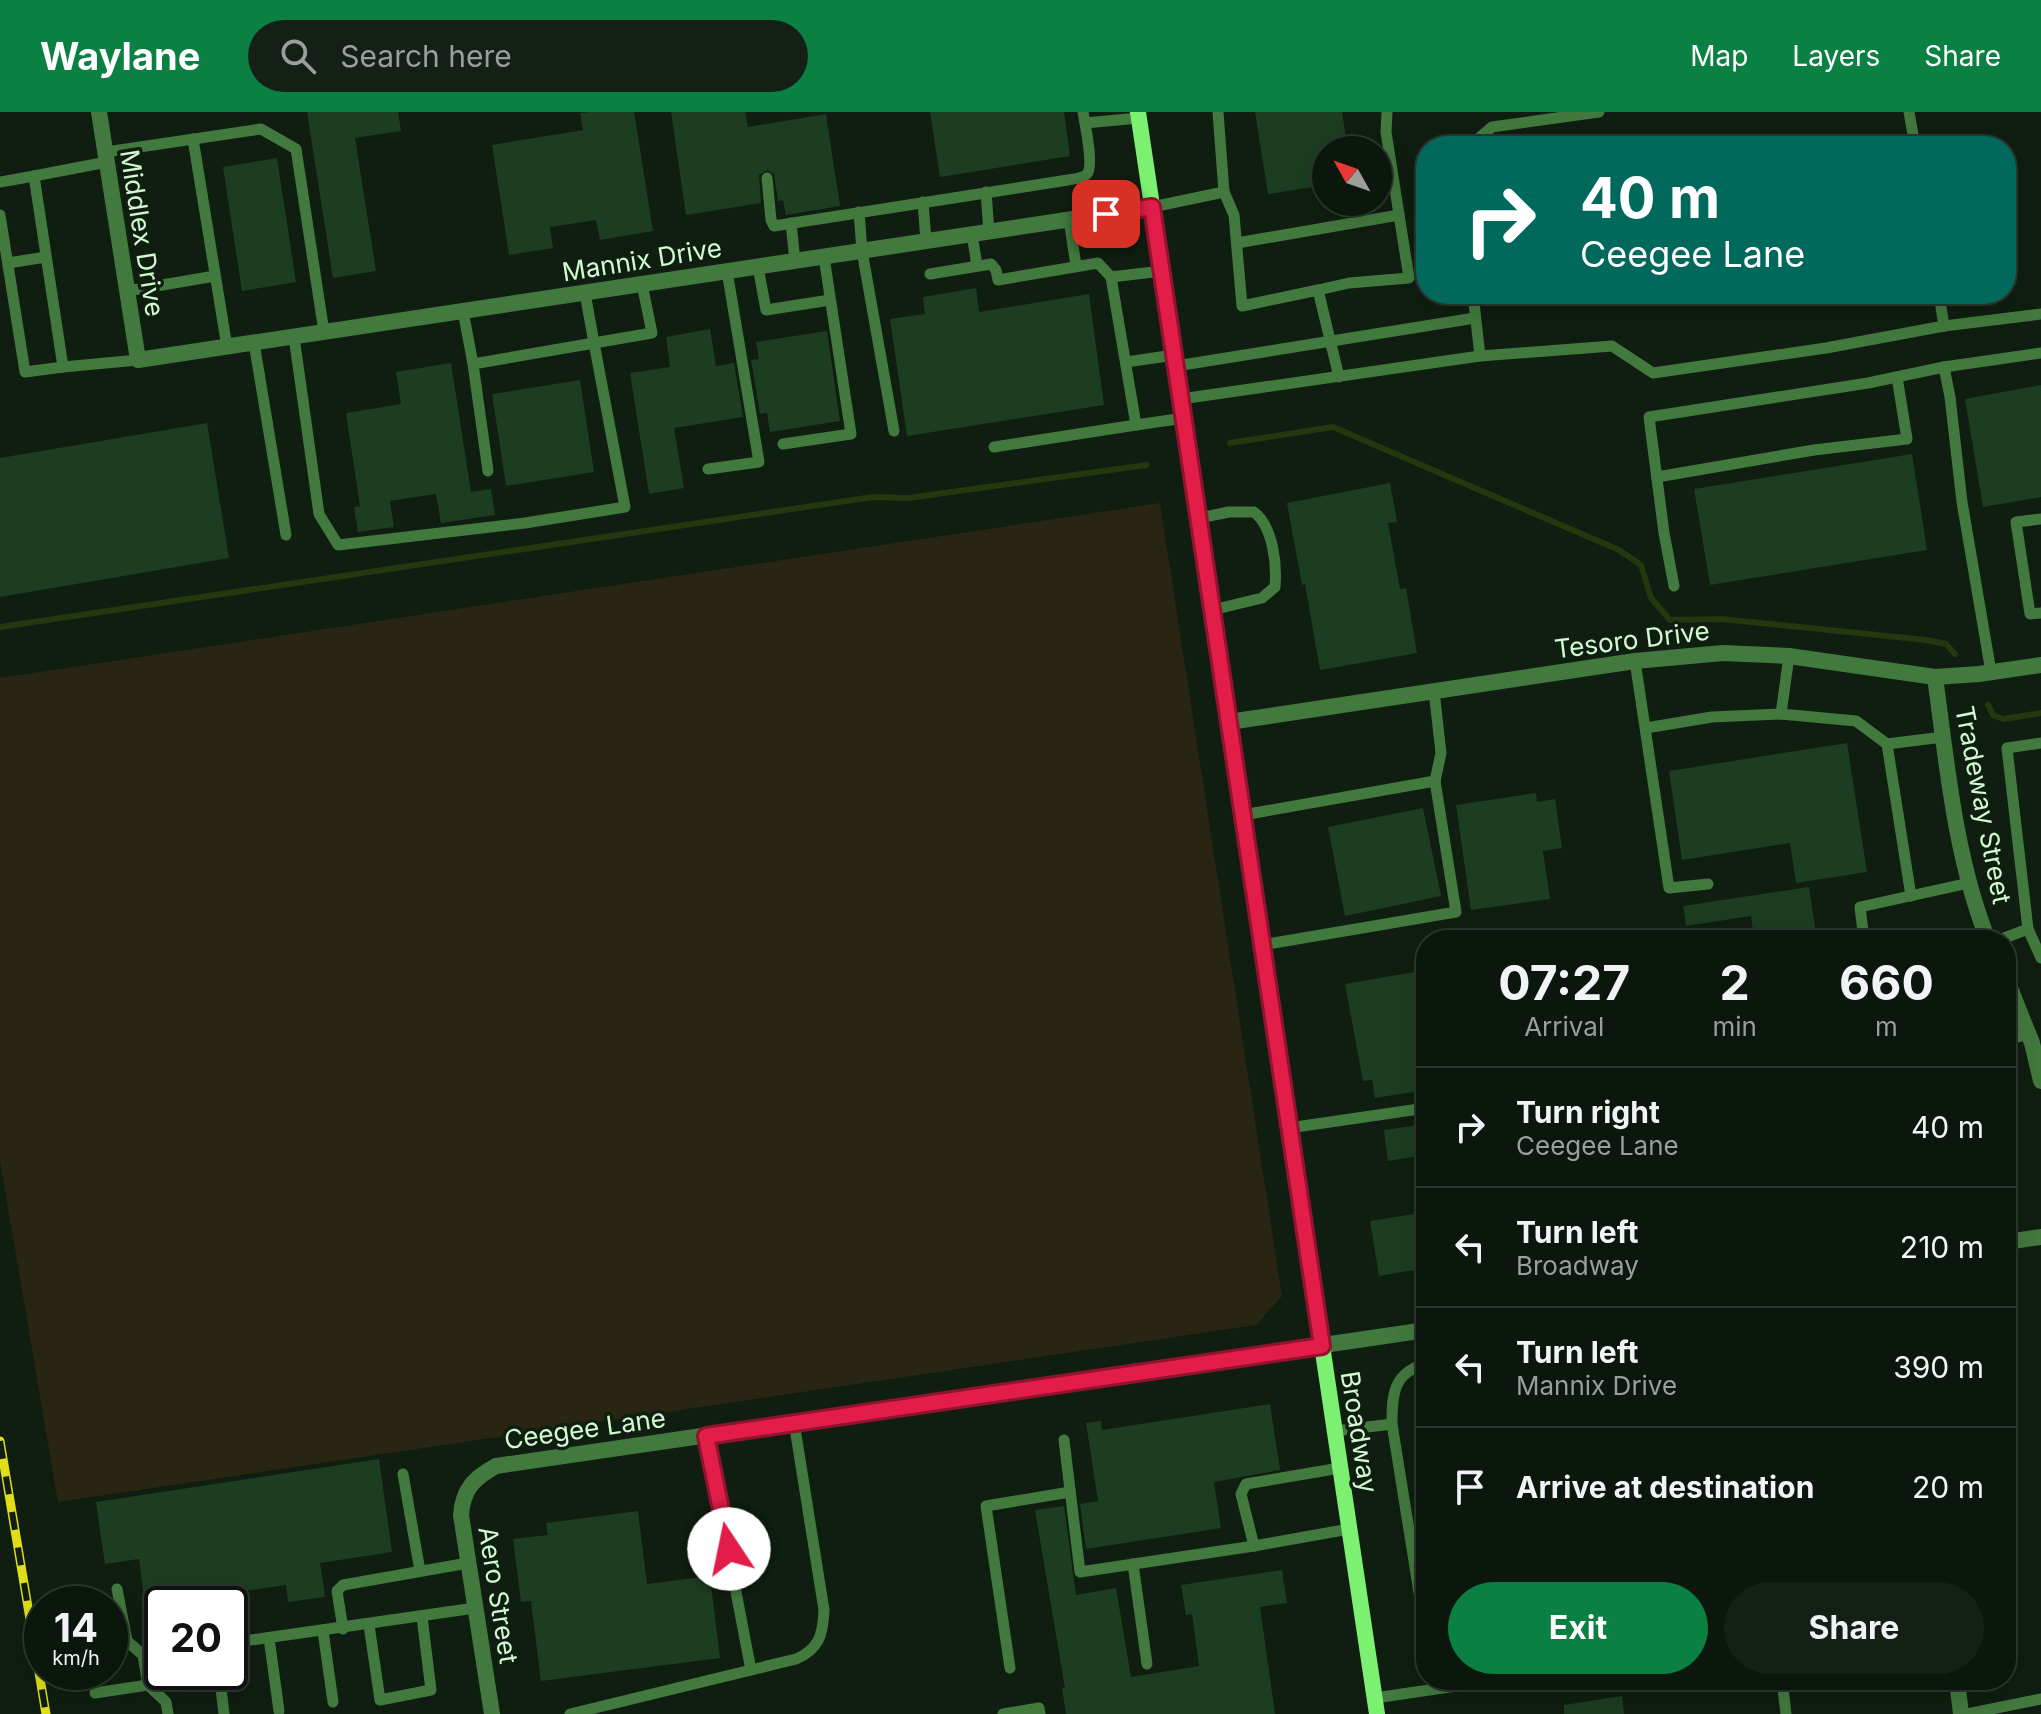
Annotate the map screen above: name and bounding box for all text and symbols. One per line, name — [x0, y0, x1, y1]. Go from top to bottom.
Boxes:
search box — [248, 20, 808, 92]
text: Waylane — [40, 33, 200, 79]
icon: search — [276, 34, 320, 78]
text: Search here — [340, 38, 512, 74]
text: Map — [1690, 39, 1748, 73]
text: Layers — [1792, 39, 1880, 73]
text: Share — [1924, 39, 2001, 73]
north arrow — [1312, 136, 1392, 216]
map controls — [1312, 136, 1392, 216]
street label: Middlex Drive — [114, 147, 171, 319]
text: 40 m — [1580, 164, 1720, 232]
icon: right — [1448, 168, 1552, 272]
pin — [1072, 180, 1140, 248]
icon: arrive — [1084, 192, 1128, 236]
street label: Mannix Drive — [560, 232, 724, 287]
text: Ceegee Lane — [1580, 232, 1805, 276]
street label: Tesoro Drive — [1553, 615, 1711, 664]
street label: Tradeway Street — [1949, 703, 2018, 907]
text: 07:27 — [1498, 953, 1630, 1012]
text: 2 — [1719, 953, 1750, 1012]
text: 660 — [1839, 953, 1934, 1012]
text: Arrival — [1524, 1011, 1604, 1042]
text: min — [1712, 1011, 1757, 1042]
text: m — [1875, 1011, 1898, 1042]
text: Turn right — [1516, 1094, 1660, 1130]
icon: right — [1448, 1105, 1492, 1149]
text: 40 m — [1911, 1109, 1984, 1145]
text: Ceegee Lane — [1516, 1130, 1679, 1161]
text: Turn left — [1516, 1214, 1638, 1250]
icon: left — [1448, 1225, 1492, 1269]
text: 210 m — [1900, 1229, 1984, 1265]
text: Broadway — [1516, 1250, 1639, 1281]
text: Turn left — [1516, 1334, 1638, 1370]
icon: left — [1448, 1345, 1492, 1389]
text: 390 m — [1893, 1349, 1984, 1385]
street label: Broadway — [1335, 1369, 1384, 1495]
text: Mannix Drive — [1516, 1370, 1677, 1401]
street label: Ceegee Lane — [502, 1402, 668, 1455]
icon: arrive — [1448, 1465, 1492, 1509]
text: Arrive at destination — [1516, 1469, 1814, 1505]
text: 20 m — [1912, 1469, 1984, 1505]
position arrow — [687, 1507, 771, 1591]
street label: Aero Street — [472, 1524, 525, 1666]
button: Exit — [1448, 1582, 1708, 1674]
button: Share — [1724, 1582, 1984, 1674]
speed limit sign: 20 — [144, 1586, 248, 1690]
text: 14 — [54, 1603, 98, 1652]
text: km/h — [52, 1646, 100, 1670]

